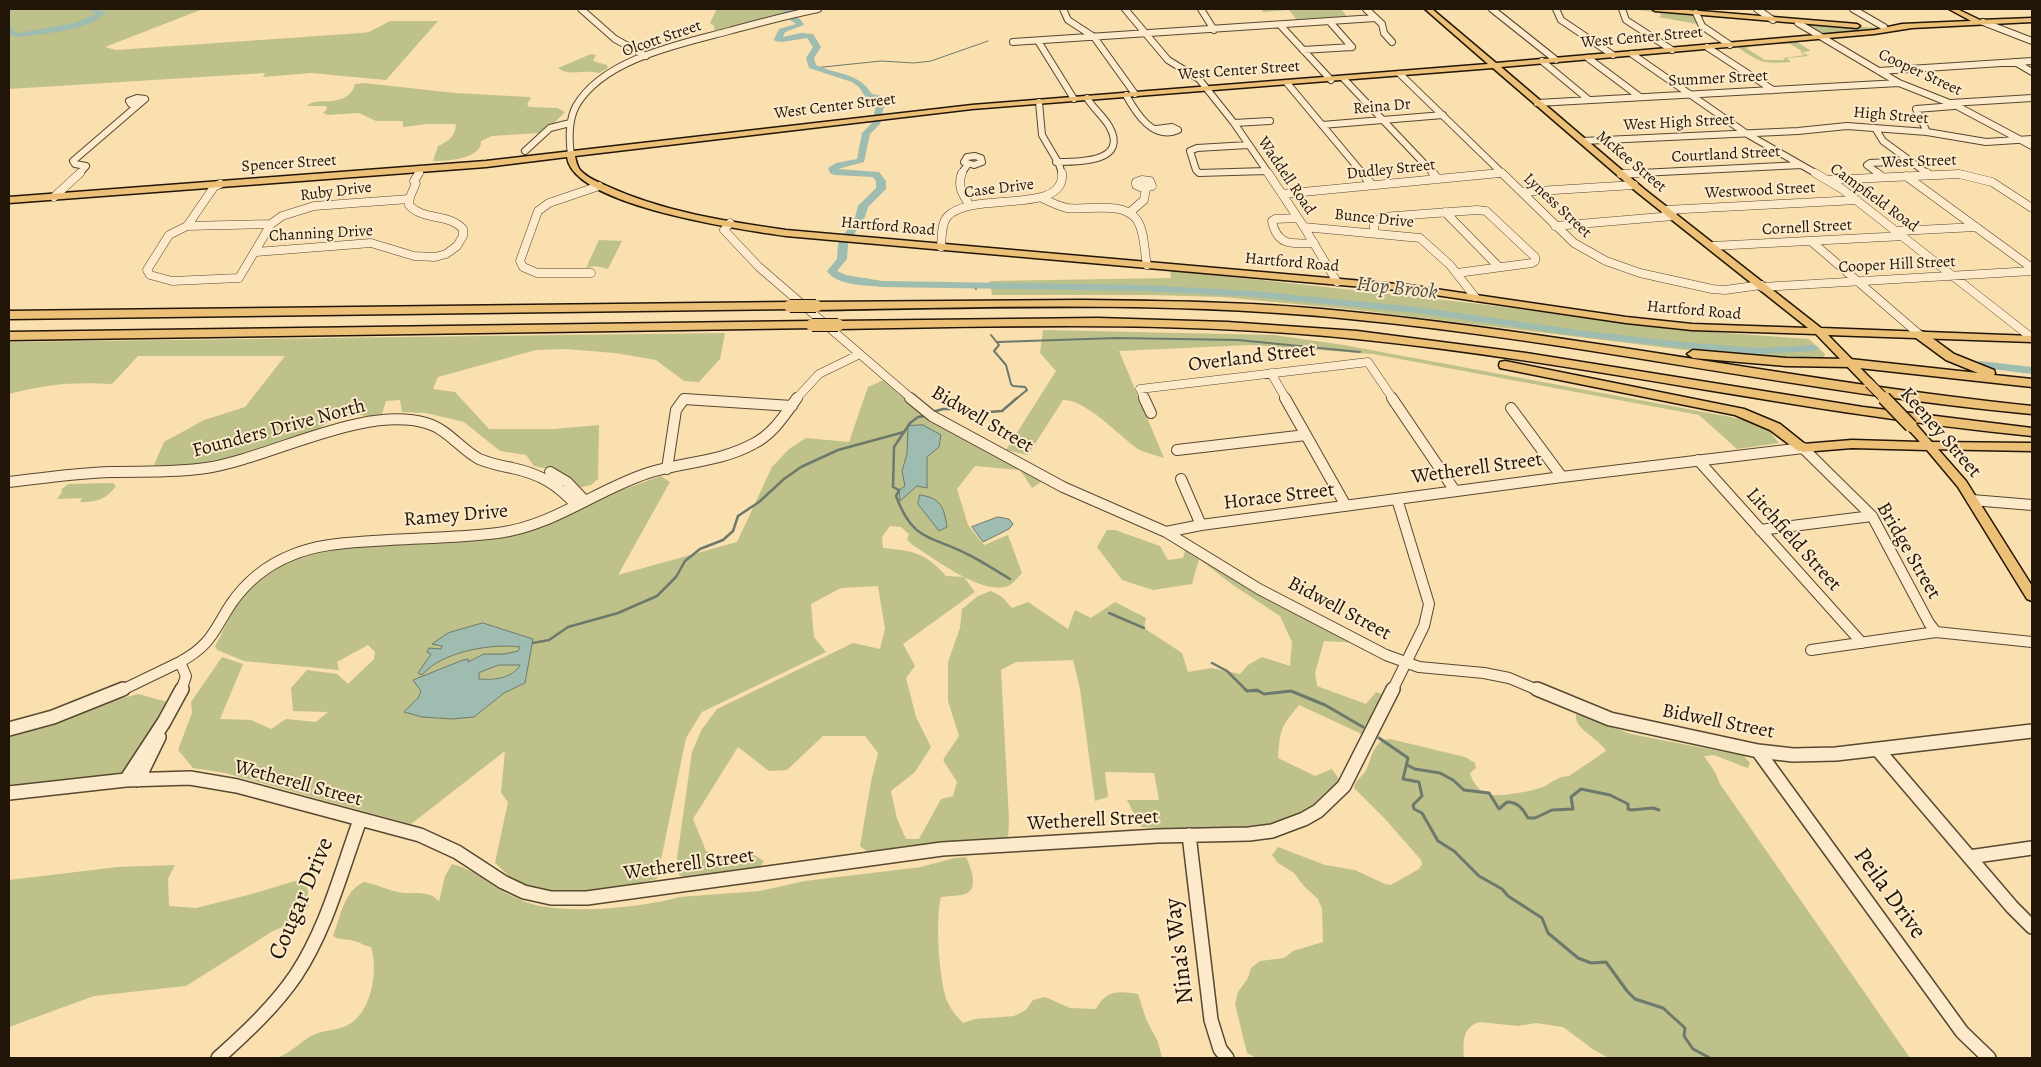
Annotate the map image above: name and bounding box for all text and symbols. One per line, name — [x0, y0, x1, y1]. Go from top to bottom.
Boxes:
street label: Olcott Street — [620, 16, 704, 62]
street label: West Center Street — [1580, 23, 1704, 53]
street label: Cooper Street — [1875, 45, 1965, 101]
street label: West Center Street — [1177, 57, 1301, 85]
street label: Summer Street — [1668, 67, 1768, 91]
street label: West Center Street — [773, 90, 897, 124]
street label: Reina Dr — [1352, 95, 1412, 119]
street label: High Street — [1853, 103, 1929, 129]
street label: West High Street — [1623, 111, 1735, 135]
street label: McKee Street — [1592, 127, 1670, 197]
street label: Waddell Road — [1253, 133, 1319, 219]
street label: Courtland Street — [1671, 143, 1781, 167]
street label: Spencer Street — [241, 151, 337, 177]
street label: West Street — [1881, 151, 1957, 173]
street label: Dudley Street — [1346, 156, 1436, 184]
street label: Campfield Road — [1826, 159, 1922, 237]
street label: Lyness Street — [1519, 170, 1595, 242]
street label: Case Drive — [963, 175, 1035, 203]
street label: Ruby Drive — [299, 178, 373, 206]
street label: Westwood Street — [1704, 179, 1816, 203]
street label: Bunce Drive — [1333, 205, 1415, 233]
street label: Hartford Road — [840, 213, 936, 241]
street label: Cornell Street — [1762, 216, 1852, 240]
street label: Channing Drive — [269, 222, 373, 246]
street label: Hartford Road — [1244, 249, 1340, 277]
street label: Cooper Hill Street — [1838, 252, 1956, 278]
water label: Hop Brook — [1355, 272, 1439, 306]
street label: Hartford Road — [1646, 297, 1742, 325]
street label: Overland Street — [1187, 338, 1317, 378]
street label: Bidwell Street — [927, 381, 1037, 459]
street label: Keeney Street — [1894, 383, 1986, 483]
street label: Founders Drive North — [190, 394, 368, 464]
street label: Wetherell Street — [1410, 448, 1544, 490]
street label: Horace Street — [1222, 478, 1336, 516]
street label: Litchfield Street — [1740, 483, 1846, 597]
street label: Bridge Street — [1871, 498, 1945, 604]
street label: Ramey Drive — [403, 499, 509, 533]
street label: Bidwell Street — [1283, 572, 1395, 646]
street label: Bidwell Street — [1660, 699, 1776, 745]
street label: Wetherell Street — [231, 755, 365, 813]
street label: Wetherell Street — [1027, 806, 1159, 836]
street label: Cougar Drive — [263, 833, 341, 965]
street label: Peila Drive — [1846, 843, 1932, 945]
street label: Wetherell Street — [622, 844, 756, 886]
street label: Nina's Way — [1159, 896, 1201, 1006]

